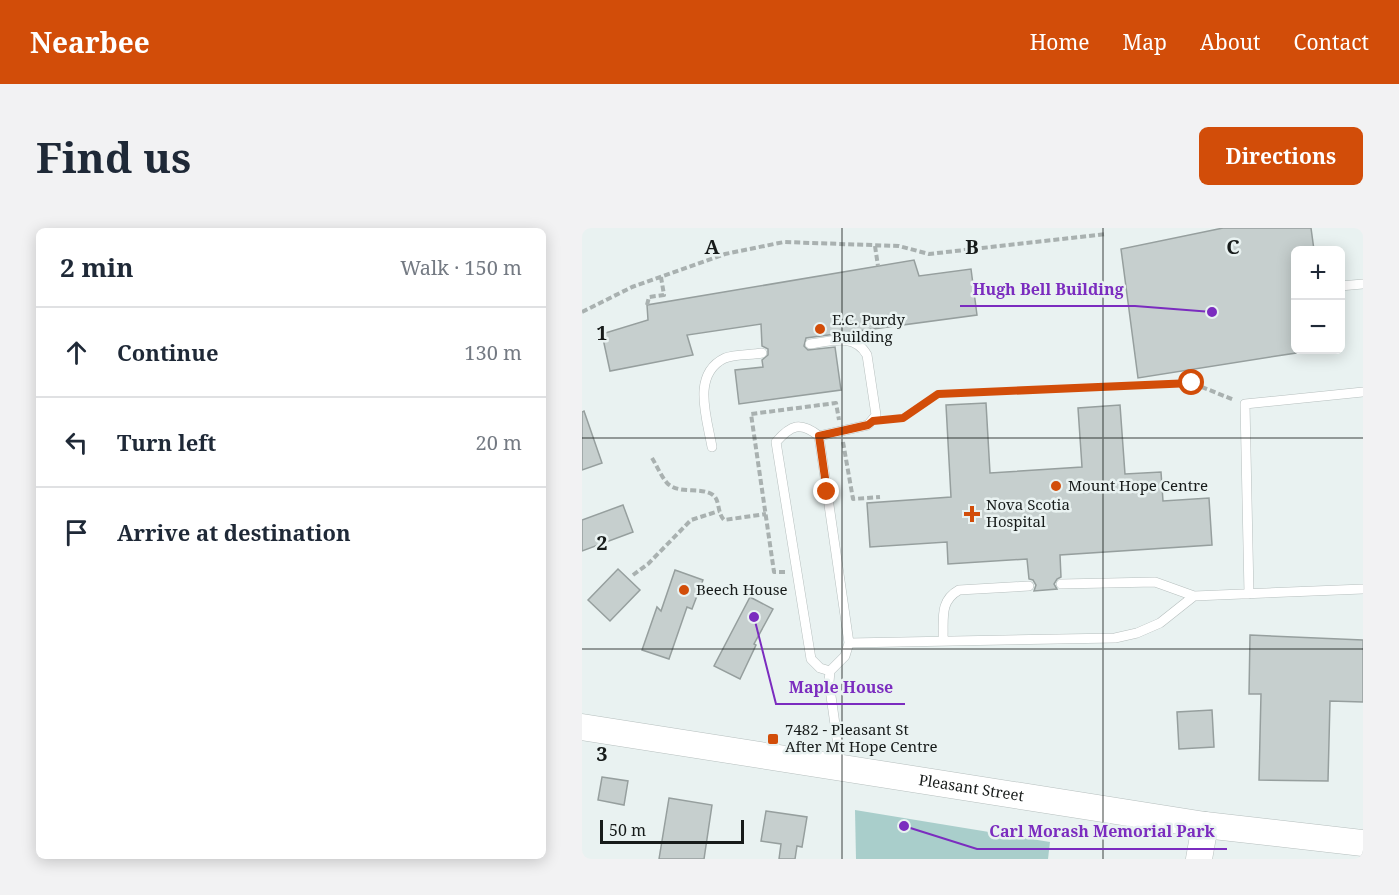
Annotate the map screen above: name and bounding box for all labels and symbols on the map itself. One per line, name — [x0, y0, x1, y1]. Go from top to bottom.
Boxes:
text: A — [704, 233, 720, 260]
text: B — [965, 233, 979, 260]
text: C — [1226, 233, 1240, 260]
callout: Hugh Bell Building — [960, 272, 1135, 306]
text: Hugh Bell Building — [972, 278, 1124, 300]
place label: E.C. Purdy Building — [832, 309, 906, 346]
text: 1 — [596, 319, 608, 346]
marker: E.C. Purdy Building — [813, 322, 827, 336]
route start — [1178, 369, 1204, 395]
place label: Mount Hope Centre — [1068, 475, 1208, 495]
route end — [813, 478, 839, 504]
marker: Mount Hope Centre — [1049, 479, 1063, 493]
place label: Nova Scotia Hospital — [986, 494, 1070, 531]
marker: Nova Scotia Hospital — [963, 505, 981, 523]
text: 2 — [596, 529, 608, 556]
place label: Beech House — [696, 579, 788, 599]
marker: Beech House — [677, 583, 691, 597]
callout: Maple House — [776, 670, 905, 704]
text: Maple House — [789, 676, 893, 698]
place label: 7482 - Pleasant St After Mt Hope Centre — [785, 719, 938, 756]
marker: 7482 - Pleasant St After Mt Hope Centre — [766, 732, 780, 746]
text: 3 — [596, 740, 608, 767]
street label: Pleasant Street — [917, 769, 1025, 805]
callout: Carl Morash Memorial Park — [977, 815, 1227, 849]
scale bar — [600, 817, 744, 844]
text: Carl Morash Memorial Park — [989, 820, 1216, 842]

